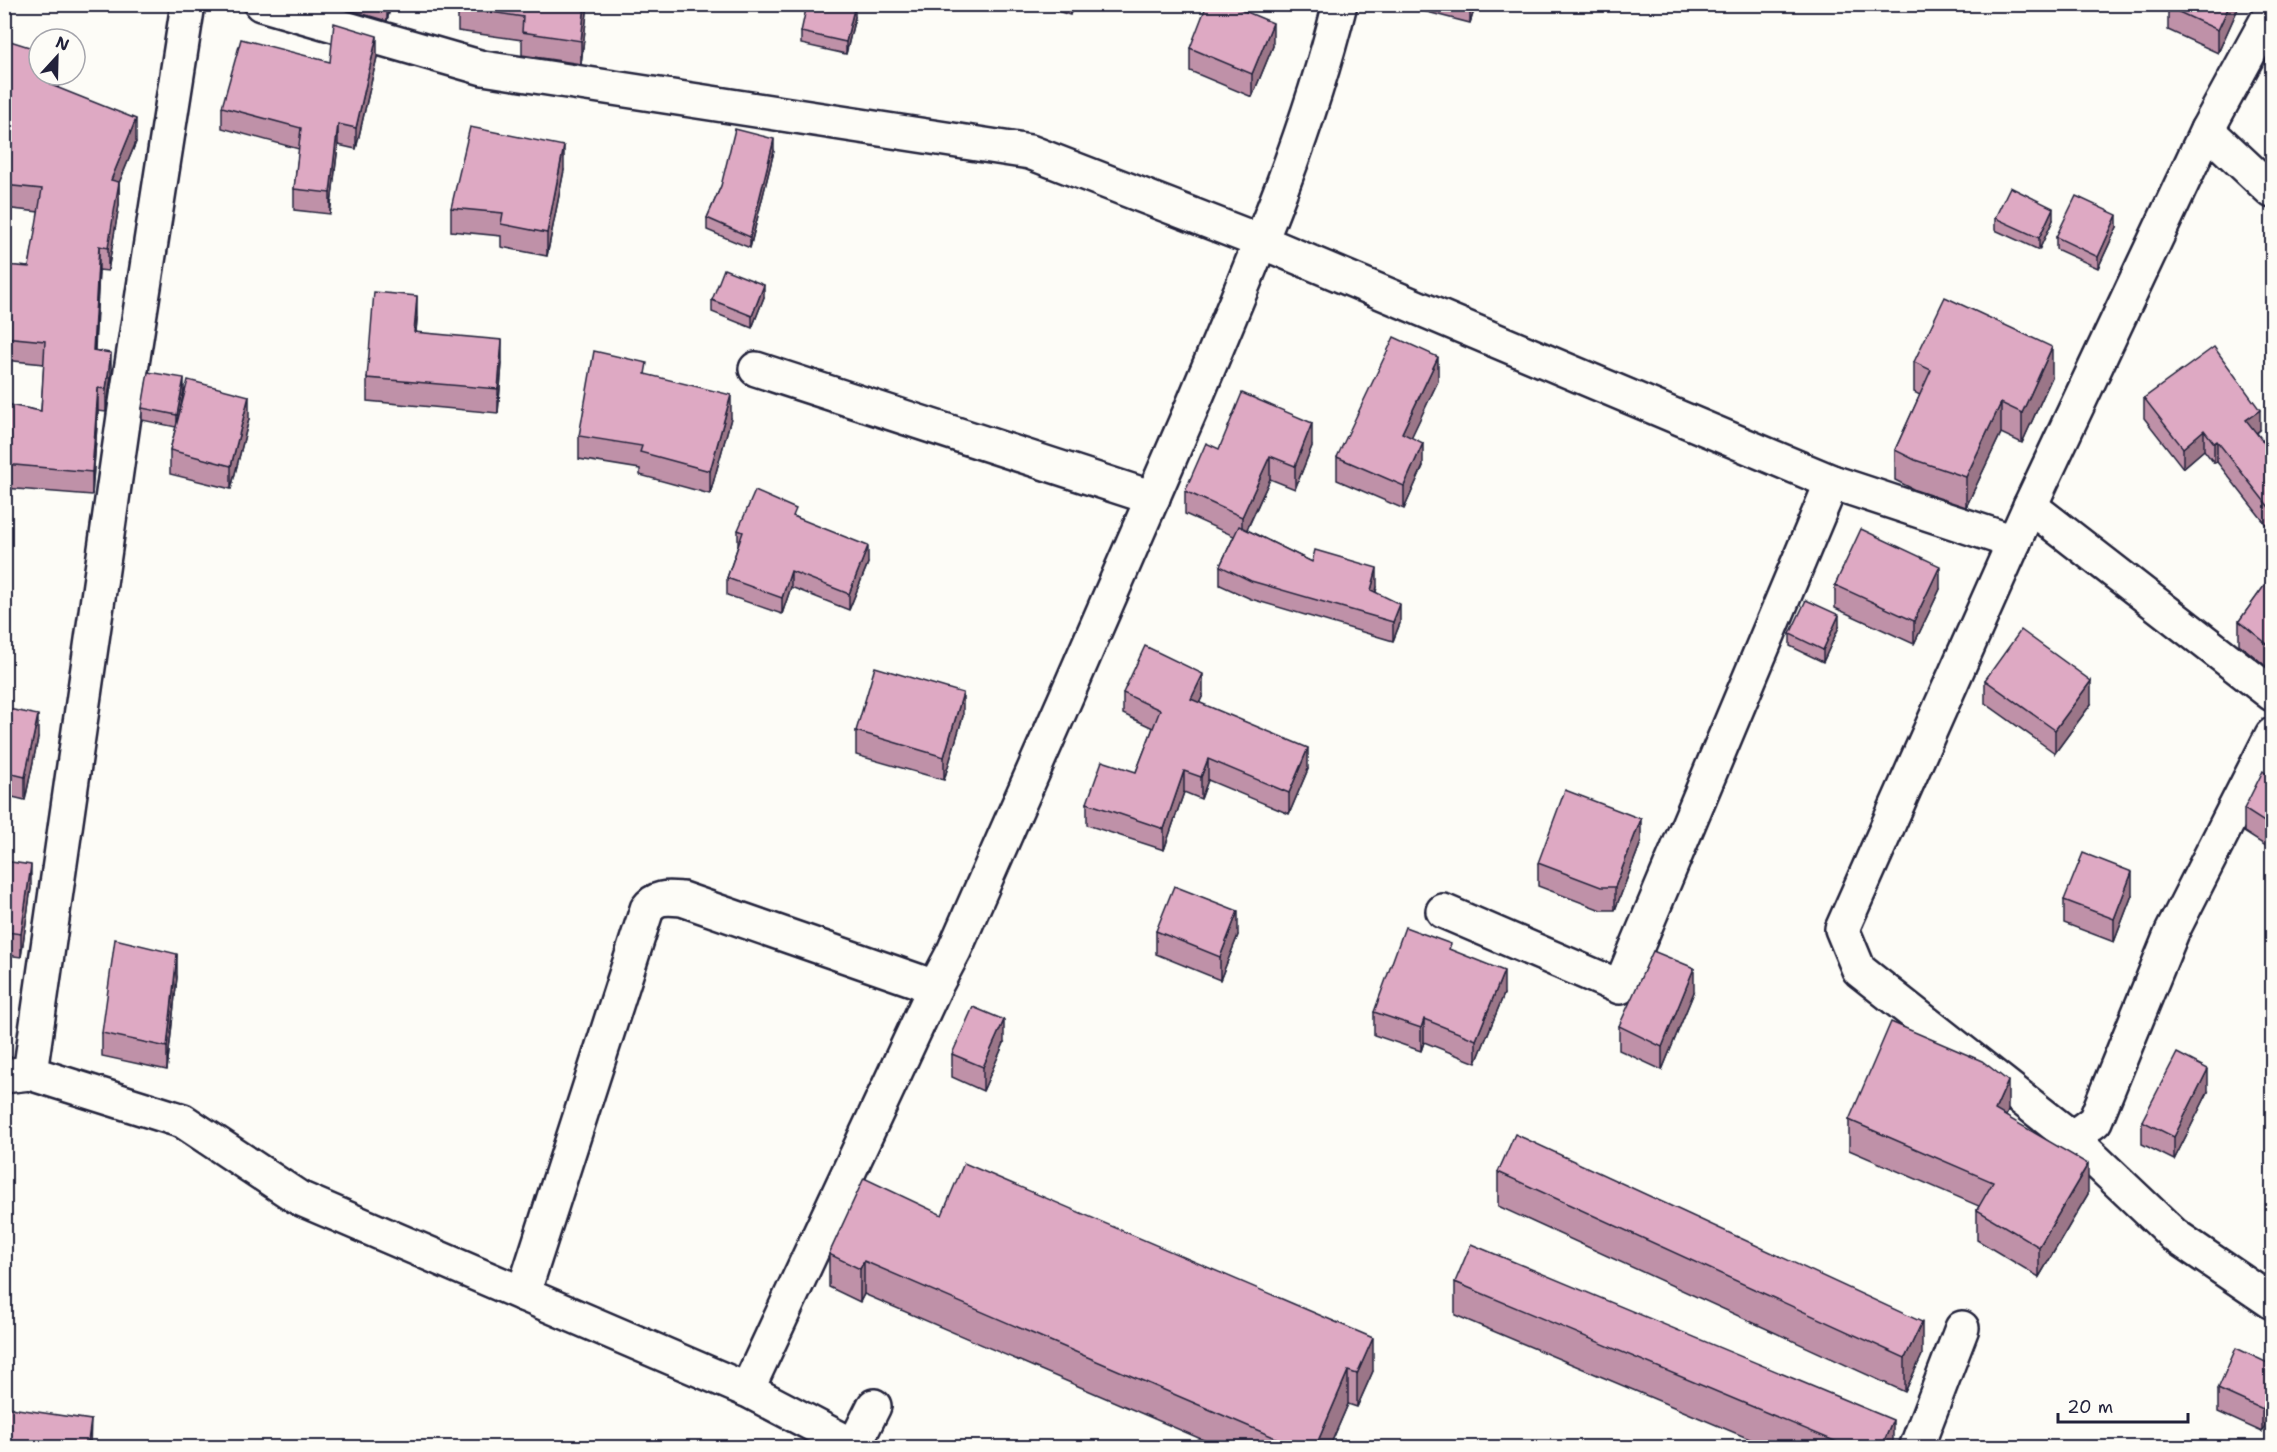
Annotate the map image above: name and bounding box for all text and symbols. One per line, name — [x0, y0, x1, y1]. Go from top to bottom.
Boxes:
north arrow — [27, 27, 87, 87]
text: N — [53, 31, 72, 56]
scale bar — [2058, 1386, 2188, 1424]
text: 20 m — [2067, 1395, 2113, 1419]

